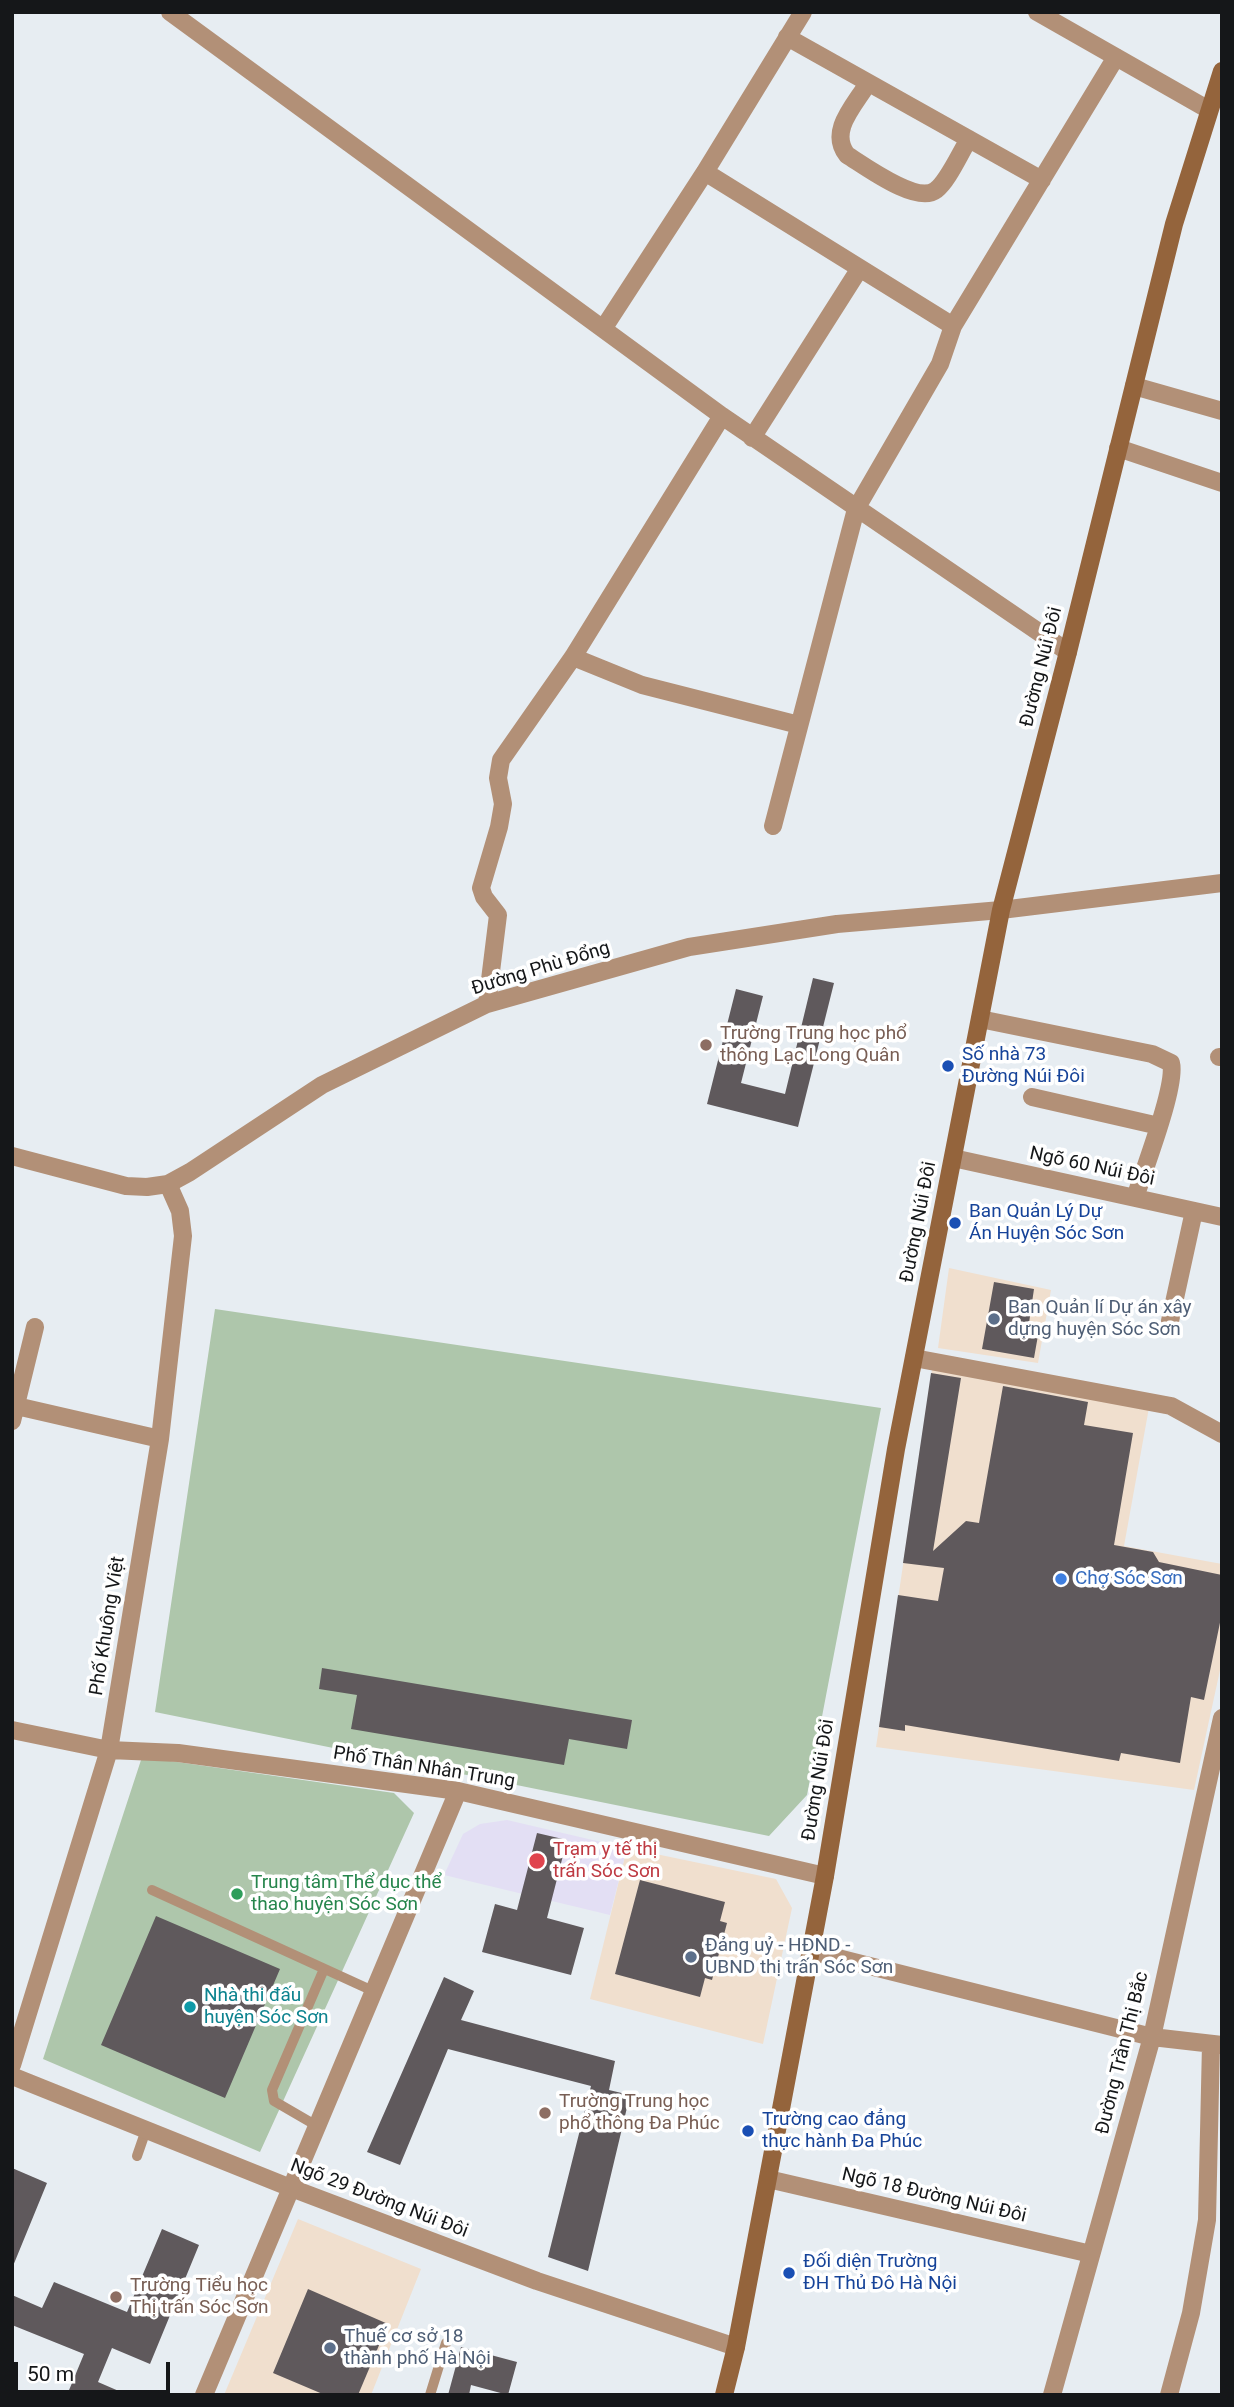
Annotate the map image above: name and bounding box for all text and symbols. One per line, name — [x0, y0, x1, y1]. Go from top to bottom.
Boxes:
street label: Đường Núi Đôi — [1016, 605, 1068, 729]
street label: Đường Phù Đổng — [469, 937, 613, 1001]
place label: Trường Trung học phổ thông Lạc Long Quân — [720, 1023, 907, 1067]
marker: Trường Trung học phổ thông Lạc Long Quân — [698, 1037, 714, 1053]
place label: Số nhà 73 Đường Núi Đôi — [962, 1044, 1085, 1088]
marker: Số nhà 73 Đường Núi Đôi — [940, 1058, 956, 1074]
street label: Ngõ 60 Núi Đôi — [1027, 1143, 1157, 1191]
street label: Đường Núi Đôi — [896, 1160, 942, 1284]
place label: Ban Quản Lý Dự Án Huyện Sóc Sơn — [969, 1201, 1124, 1245]
marker: Ban Quản Lý Dự Án Huyện Sóc Sơn — [947, 1215, 963, 1231]
place label: Ban Quản lí Dự án xây dựng huyện Sóc Sơn — [1008, 1297, 1192, 1341]
marker: Ban Quản lí Dự án xây dựng huyện Sóc Sơn — [986, 1311, 1002, 1327]
street label: Phố Khuông Việt — [86, 1555, 130, 1697]
place label: Chợ Sóc Sơn — [1075, 1568, 1183, 1590]
marker: Chợ Sóc Sơn — [1053, 1571, 1069, 1587]
street label: Đường Núi Đôi — [798, 1718, 840, 1842]
street label: Phố Thân Nhân Trung — [332, 1742, 516, 1794]
place label: Trạm y tế thị trấn Sóc Sơn — [553, 1839, 660, 1883]
marker: Trạm y tế thị trấn Sóc Sơn — [527, 1851, 547, 1871]
place label: Trung tâm Thể dục thể thao huyện Sóc Sơn — [251, 1872, 442, 1916]
marker: Trung tâm Thể dục thể thao huyện Sóc Sơn — [229, 1886, 245, 1902]
place label: Đảng uỷ - HĐND - UBND thị trấn Sóc Sơn — [705, 1935, 893, 1979]
marker: Đảng uỷ - HĐND - UBND thị trấn Sóc Sơn — [683, 1949, 699, 1965]
street label: Đường Trần Thị Bắc — [1092, 1969, 1154, 2137]
place label: Nhà thi đấu huyện Sóc Sơn — [204, 1985, 329, 2029]
marker: Nhà thi đấu huyện Sóc Sơn — [182, 1999, 198, 2015]
place label: Trường Trung học phổ thông Đa Phúc — [559, 2091, 720, 2135]
marker: Trường Trung học phổ thông Đa Phúc — [537, 2105, 553, 2121]
place label: Trường cao đẳng thực hành Đa Phúc — [762, 2109, 922, 2153]
marker: Trường cao đẳng thực hành Đa Phúc — [740, 2123, 756, 2139]
street label: Ngõ 29 Đường Núi Đôi — [287, 2155, 471, 2243]
street label: Ngõ 18 Đường Núi Đôi — [840, 2164, 1028, 2228]
place label: Đối diện Trường ĐH Thủ Đô Hà Nội — [803, 2251, 957, 2295]
marker: Đối diện Trường ĐH Thủ Đô Hà Nội — [781, 2265, 797, 2281]
place label: Trường Tiểu học Thị trấn Sóc Sơn — [130, 2275, 268, 2319]
marker: Trường Tiểu học Thị trấn Sóc Sơn — [108, 2289, 124, 2305]
place label: Thuế cơ sở 18 thành phố Hà Nội — [344, 2326, 491, 2370]
marker: Thuế cơ sở 18 thành phố Hà Nội — [322, 2340, 338, 2356]
scale bar — [18, 2348, 173, 2392]
text: 50 m — [27, 2362, 74, 2386]

